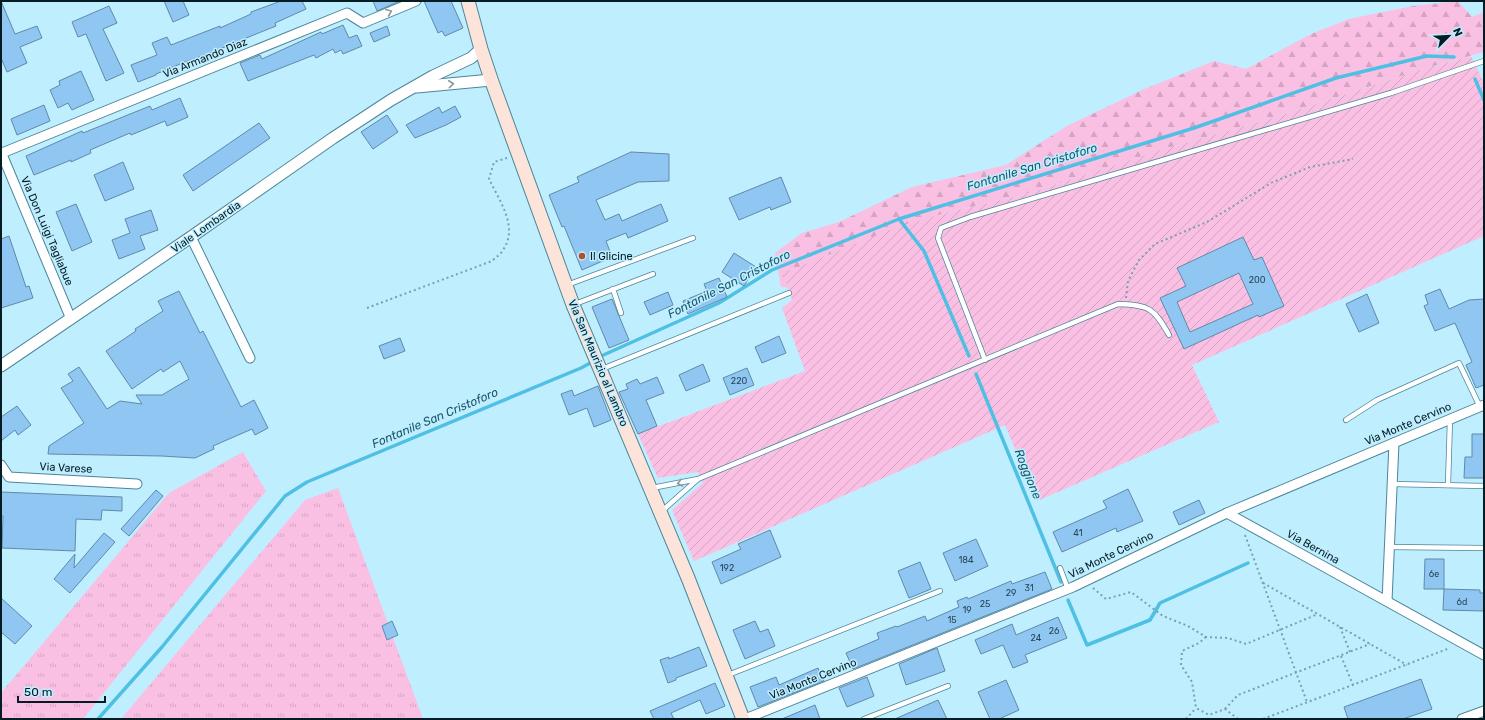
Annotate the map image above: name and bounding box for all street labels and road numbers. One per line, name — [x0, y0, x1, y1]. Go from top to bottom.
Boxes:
street label: Via Armando Diaz — [161, 35, 249, 81]
street label: Via Don Luigi Tagliabue — [18, 174, 76, 288]
street label: Viale Lombardia — [169, 198, 243, 256]
street label: Via San Maurizio al Lambro — [565, 297, 631, 429]
street label: Via Monte Cervino — [1363, 400, 1453, 448]
street label: Via Varese — [39, 460, 93, 476]
street label: Via Bernina — [1284, 527, 1342, 567]
street label: Via Monte Cervino — [1066, 529, 1156, 581]
street label: Via Monte Cervino — [768, 656, 858, 702]

